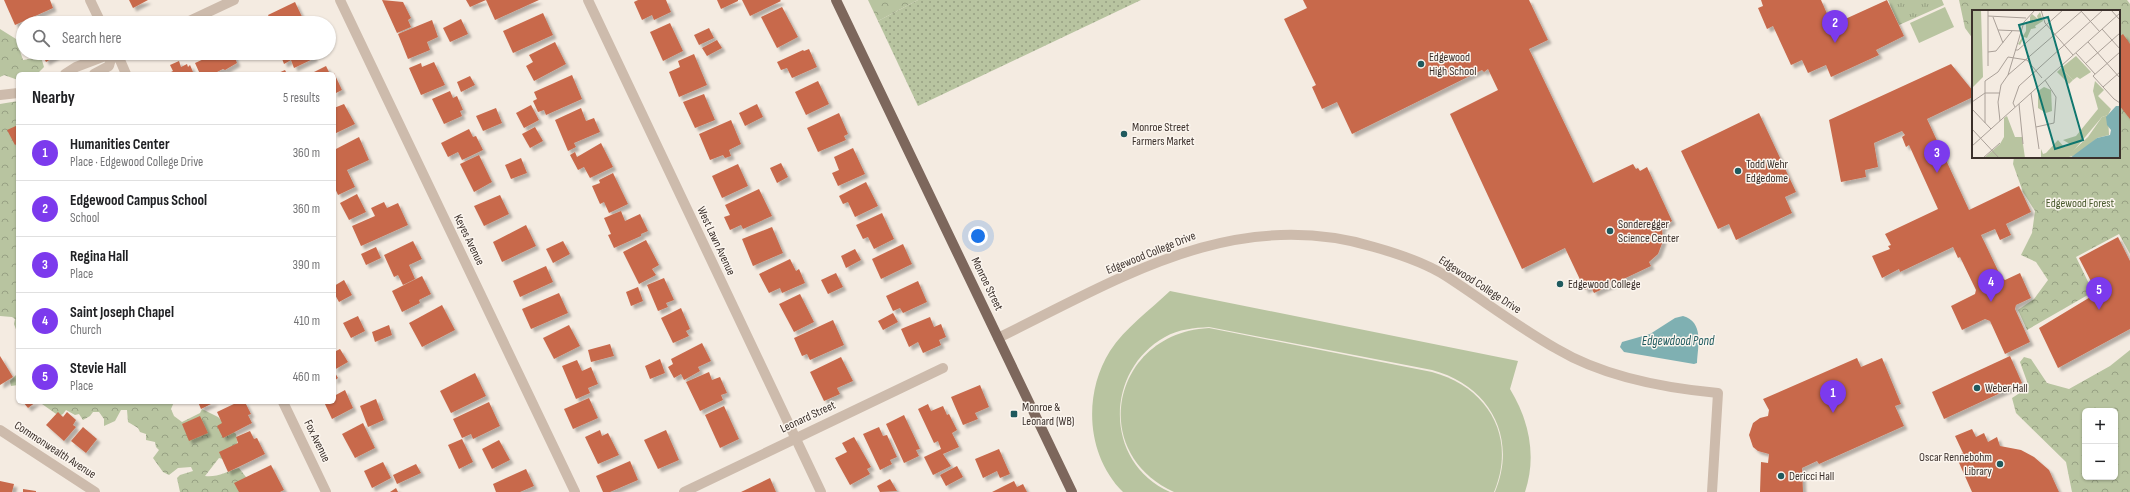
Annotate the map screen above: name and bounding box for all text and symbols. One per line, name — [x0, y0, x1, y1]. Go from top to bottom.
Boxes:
pin: 2 — [1822, 10, 1848, 43]
inset map — [1972, 10, 2120, 158]
search box — [16, 16, 336, 60]
icon: search — [30, 27, 52, 49]
text: Search here — [62, 29, 122, 48]
place label: Edgewood High School — [1429, 50, 1476, 79]
marker: Edgewood High School — [1416, 59, 1426, 69]
text: Nearby — [32, 88, 75, 108]
text: 5 results — [283, 90, 320, 106]
place label: Monroe Street Farmers Market — [1132, 120, 1195, 149]
marker: Monroe Street Farmers Market — [1119, 129, 1129, 139]
text: Humanities Center — [70, 135, 170, 154]
pin: 3 — [1924, 140, 1950, 173]
text: 1 — [42, 145, 48, 161]
text: 360 m — [293, 145, 320, 161]
text: Place · Edgewood College Drive — [70, 154, 203, 170]
place label: Todd Wehr Edgedome — [1746, 157, 1789, 186]
marker: Todd Wehr Edgedome — [1733, 166, 1743, 176]
text: Edgewood Campus School — [70, 191, 207, 210]
park label: Edgewood Forest — [2046, 196, 2115, 211]
text: 2 — [42, 201, 48, 217]
text: 360 m — [293, 201, 320, 217]
street label: West Lawn Avenue — [693, 204, 739, 278]
text: School — [70, 210, 100, 226]
street label: Keyes Avenue — [450, 212, 488, 268]
place label: Sonderegger Science Center — [1618, 217, 1680, 246]
your location — [968, 226, 988, 246]
marker: Sonderegger Science Center — [1605, 226, 1615, 236]
street label: Edgewood College Drive — [1104, 228, 1198, 278]
text: Regina Hall — [70, 247, 128, 266]
street label: Edgewood College Drive — [1436, 253, 1524, 317]
street label: Monroe Street — [968, 255, 1006, 313]
text: 3 — [42, 257, 48, 273]
text: 390 m — [293, 257, 320, 273]
text: Place — [70, 266, 93, 282]
pin: 4 — [1978, 269, 2004, 302]
place label: Edgewood College — [1568, 277, 1641, 292]
pin: 5 — [2086, 277, 2112, 310]
marker: Edgewood College — [1555, 279, 1565, 289]
text: Saint Joseph Chapel — [70, 303, 174, 322]
text: 4 — [42, 313, 48, 329]
text: 410 m — [294, 313, 320, 329]
text: Church — [70, 322, 102, 338]
water label: Edgewdood Pond — [1642, 333, 1715, 349]
text: Stevie Hall — [70, 359, 126, 378]
text: 5 — [42, 369, 48, 385]
text: 460 m — [293, 369, 320, 385]
text: Place — [70, 378, 93, 394]
pin: 1 — [1820, 380, 1846, 413]
place label: Weber Hall — [1985, 381, 2028, 396]
marker: Weber Hall — [1972, 383, 1982, 393]
street label: Leonard Street — [778, 398, 838, 436]
place label: Monroe & Leonard (WB) — [1022, 400, 1074, 429]
map controls — [2082, 408, 2118, 480]
button: + — [2082, 408, 2118, 444]
marker: Monroe & Leonard (WB) — [1009, 409, 1019, 419]
street label: Fox Avenue — [300, 417, 334, 465]
street label: Commonwealth Avenue — [11, 418, 99, 482]
button: − — [2082, 444, 2118, 480]
place label: Oscar Rennebohm Library — [1919, 450, 1992, 479]
marker: Oscar Rennebohm Library — [1995, 459, 2005, 469]
place label: Dericci Hall — [1789, 469, 1834, 484]
marker: Dericci Hall — [1776, 471, 1786, 481]

